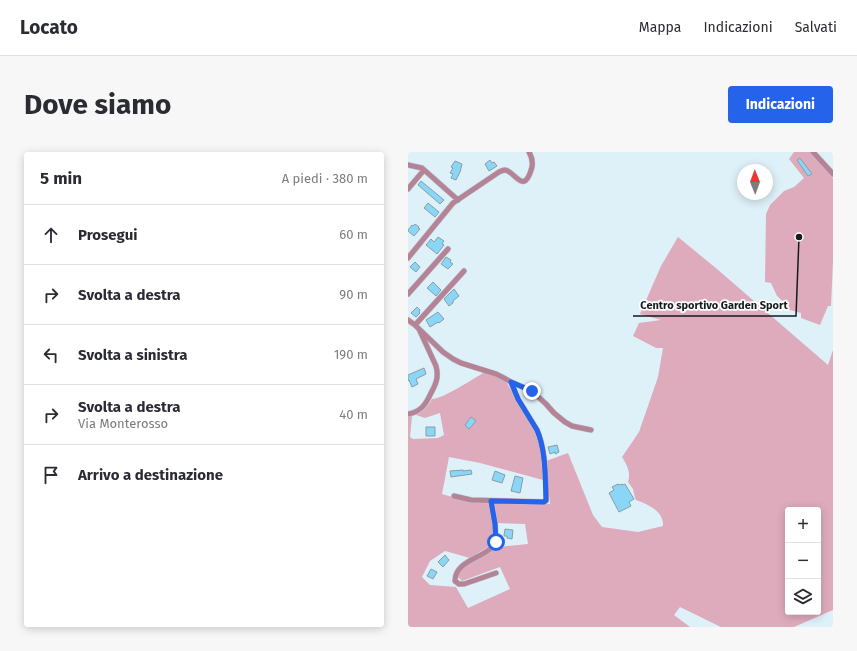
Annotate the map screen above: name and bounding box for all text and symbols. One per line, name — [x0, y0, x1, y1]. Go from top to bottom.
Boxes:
text: Locato — [20, 16, 78, 39]
text: Mappa — [639, 19, 681, 36]
text: Indicazioni — [703, 19, 773, 36]
text: Salvati — [795, 19, 837, 36]
button: Indicazioni — [728, 86, 833, 123]
text: Dove siamo — [24, 88, 171, 121]
north arrow — [737, 164, 773, 200]
text: 5 min — [40, 168, 82, 189]
text: A piedi · 380 m — [282, 171, 368, 186]
icon: ahead — [40, 224, 62, 246]
text: Prosegui — [78, 226, 137, 244]
text: 60 m — [339, 227, 368, 242]
icon: right — [40, 284, 62, 306]
text: Svolta a destra — [78, 286, 180, 304]
text: 90 m — [339, 287, 368, 302]
callout: Centro sportivo Garden Sport — [633, 293, 796, 316]
text: Centro sportivo Garden Sport — [640, 299, 788, 312]
icon: left — [40, 344, 62, 366]
text: Svolta a sinistra — [78, 346, 188, 364]
text: 190 m — [334, 347, 368, 362]
route end — [523, 382, 541, 400]
text: Svolta a destra — [78, 398, 180, 416]
icon: right — [40, 404, 62, 426]
text: 40 m — [339, 407, 368, 422]
text: Via Monterosso — [78, 416, 168, 431]
icon: arrive — [40, 464, 62, 486]
text: Arrivo a destinazione — [78, 466, 223, 484]
map controls — [785, 507, 821, 615]
button: + — [785, 507, 821, 543]
route start — [487, 533, 505, 551]
button: − — [785, 543, 821, 579]
button: layers — [785, 579, 821, 615]

